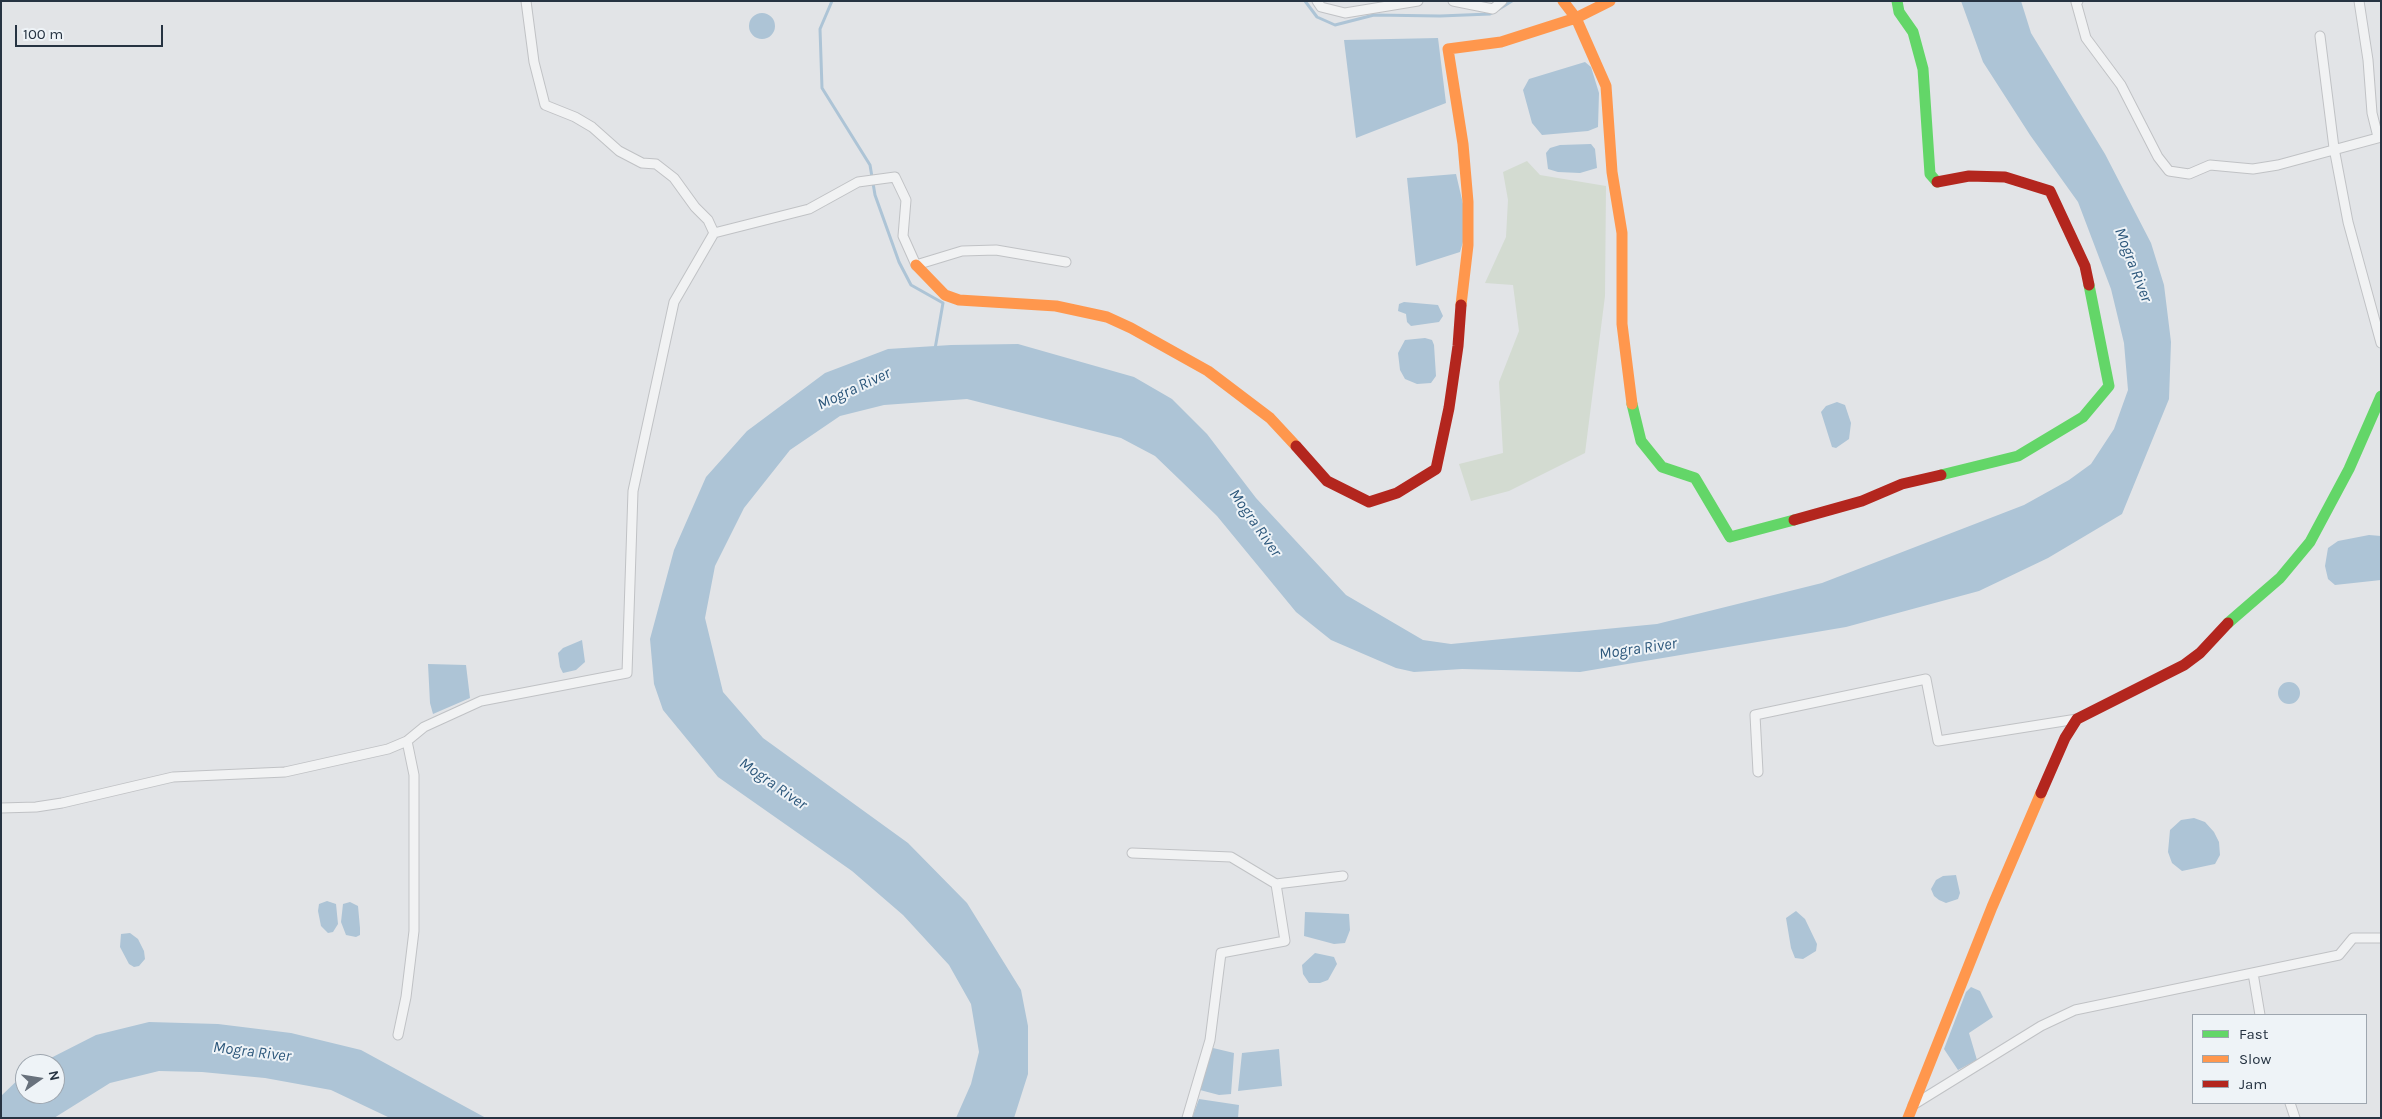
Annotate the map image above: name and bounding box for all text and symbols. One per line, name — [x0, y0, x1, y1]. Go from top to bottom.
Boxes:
scale bar — [18, 15, 165, 47]
text: 100 m — [23, 25, 63, 43]
water label: Mogra River — [2110, 225, 2156, 305]
water label: Mogra River — [814, 364, 894, 414]
water label: Mogra River — [1225, 485, 1285, 561]
water label: Mogra River — [1598, 634, 1678, 664]
water label: Mogra River — [735, 754, 811, 814]
legend — [2192, 1014, 2367, 1104]
text: Fast — [2239, 1025, 2268, 1043]
water label: Mogra River — [212, 1038, 292, 1066]
text: Slow — [2239, 1050, 2271, 1068]
north arrow — [15, 1054, 65, 1104]
text: N — [45, 1069, 64, 1083]
text: Jam — [2239, 1075, 2267, 1093]

